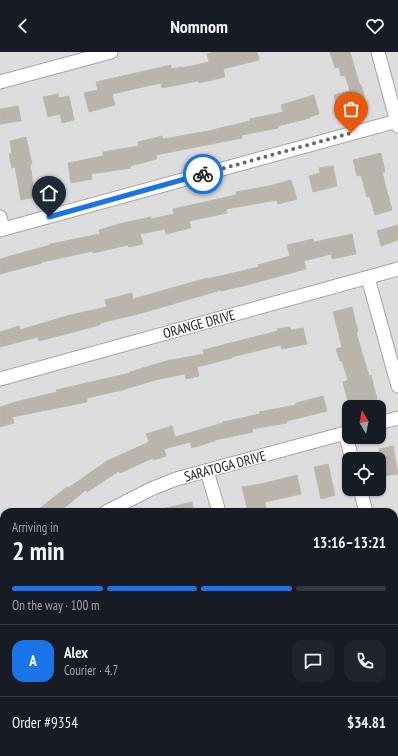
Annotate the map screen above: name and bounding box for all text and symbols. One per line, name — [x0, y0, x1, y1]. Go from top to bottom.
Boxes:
icon: back — [12, 15, 34, 37]
text: Nomnom — [170, 15, 228, 38]
icon: heart — [364, 15, 386, 37]
pin — [334, 92, 368, 133]
icon: bag — [340, 98, 362, 120]
courier — [183, 154, 223, 194]
icon: bike — [192, 163, 214, 185]
pin — [32, 176, 66, 217]
icon: home — [38, 182, 60, 204]
street label: ORANGE DRIVE — [161, 306, 237, 342]
north arrow — [342, 400, 386, 444]
map controls — [342, 400, 386, 496]
street label: SARATOGA DRIVE — [182, 446, 268, 486]
button: locate — [342, 452, 386, 496]
text: Arriving in — [12, 519, 59, 536]
text: 13:16–13:21 — [313, 533, 386, 552]
text: 2 min — [12, 534, 65, 567]
text: On the way · 100 m — [12, 597, 99, 614]
button: chat — [292, 640, 334, 682]
button: phone — [344, 640, 386, 682]
text: Alex — [64, 643, 88, 662]
text: A — [29, 651, 37, 670]
text: Courier · 4.7 — [64, 662, 118, 679]
text: Order #9354 — [12, 713, 78, 732]
text: $34.81 — [347, 713, 386, 732]

